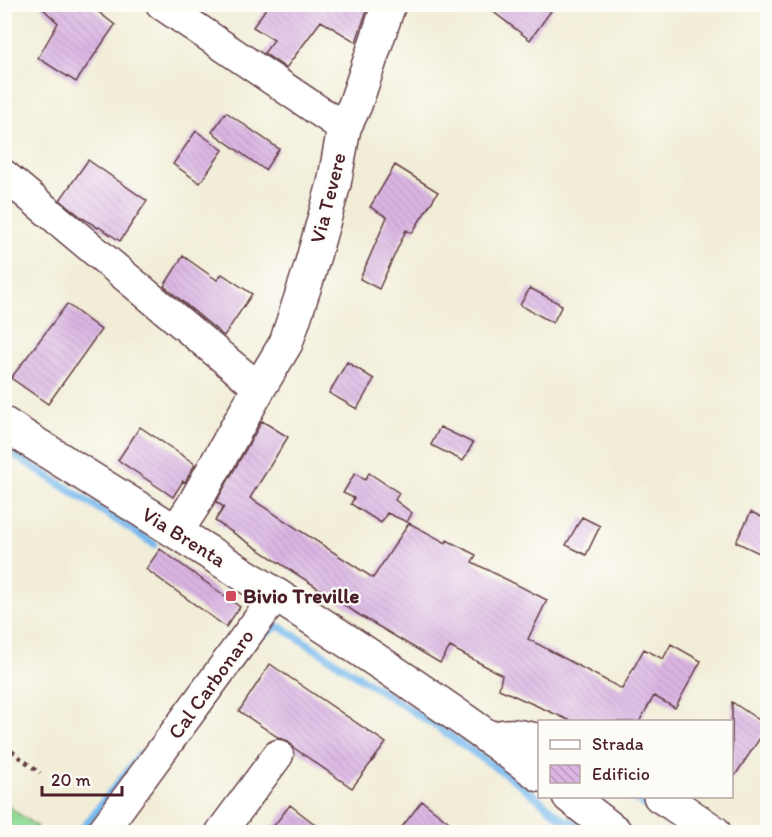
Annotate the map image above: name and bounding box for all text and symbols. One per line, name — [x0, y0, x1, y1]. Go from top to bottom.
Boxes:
street label: Via Tevere — [304, 150, 351, 246]
street label: Via Brenta — [138, 501, 231, 572]
place label: Bivio Treville — [243, 583, 359, 608]
marker: Bivio Treville — [224, 589, 238, 603]
street label: Cal Carbonaro — [162, 624, 259, 744]
legend — [538, 720, 733, 798]
text: Strada — [592, 733, 644, 755]
scale bar — [42, 759, 122, 797]
text: Edificio — [592, 763, 650, 785]
text: 20 m — [51, 769, 91, 791]

